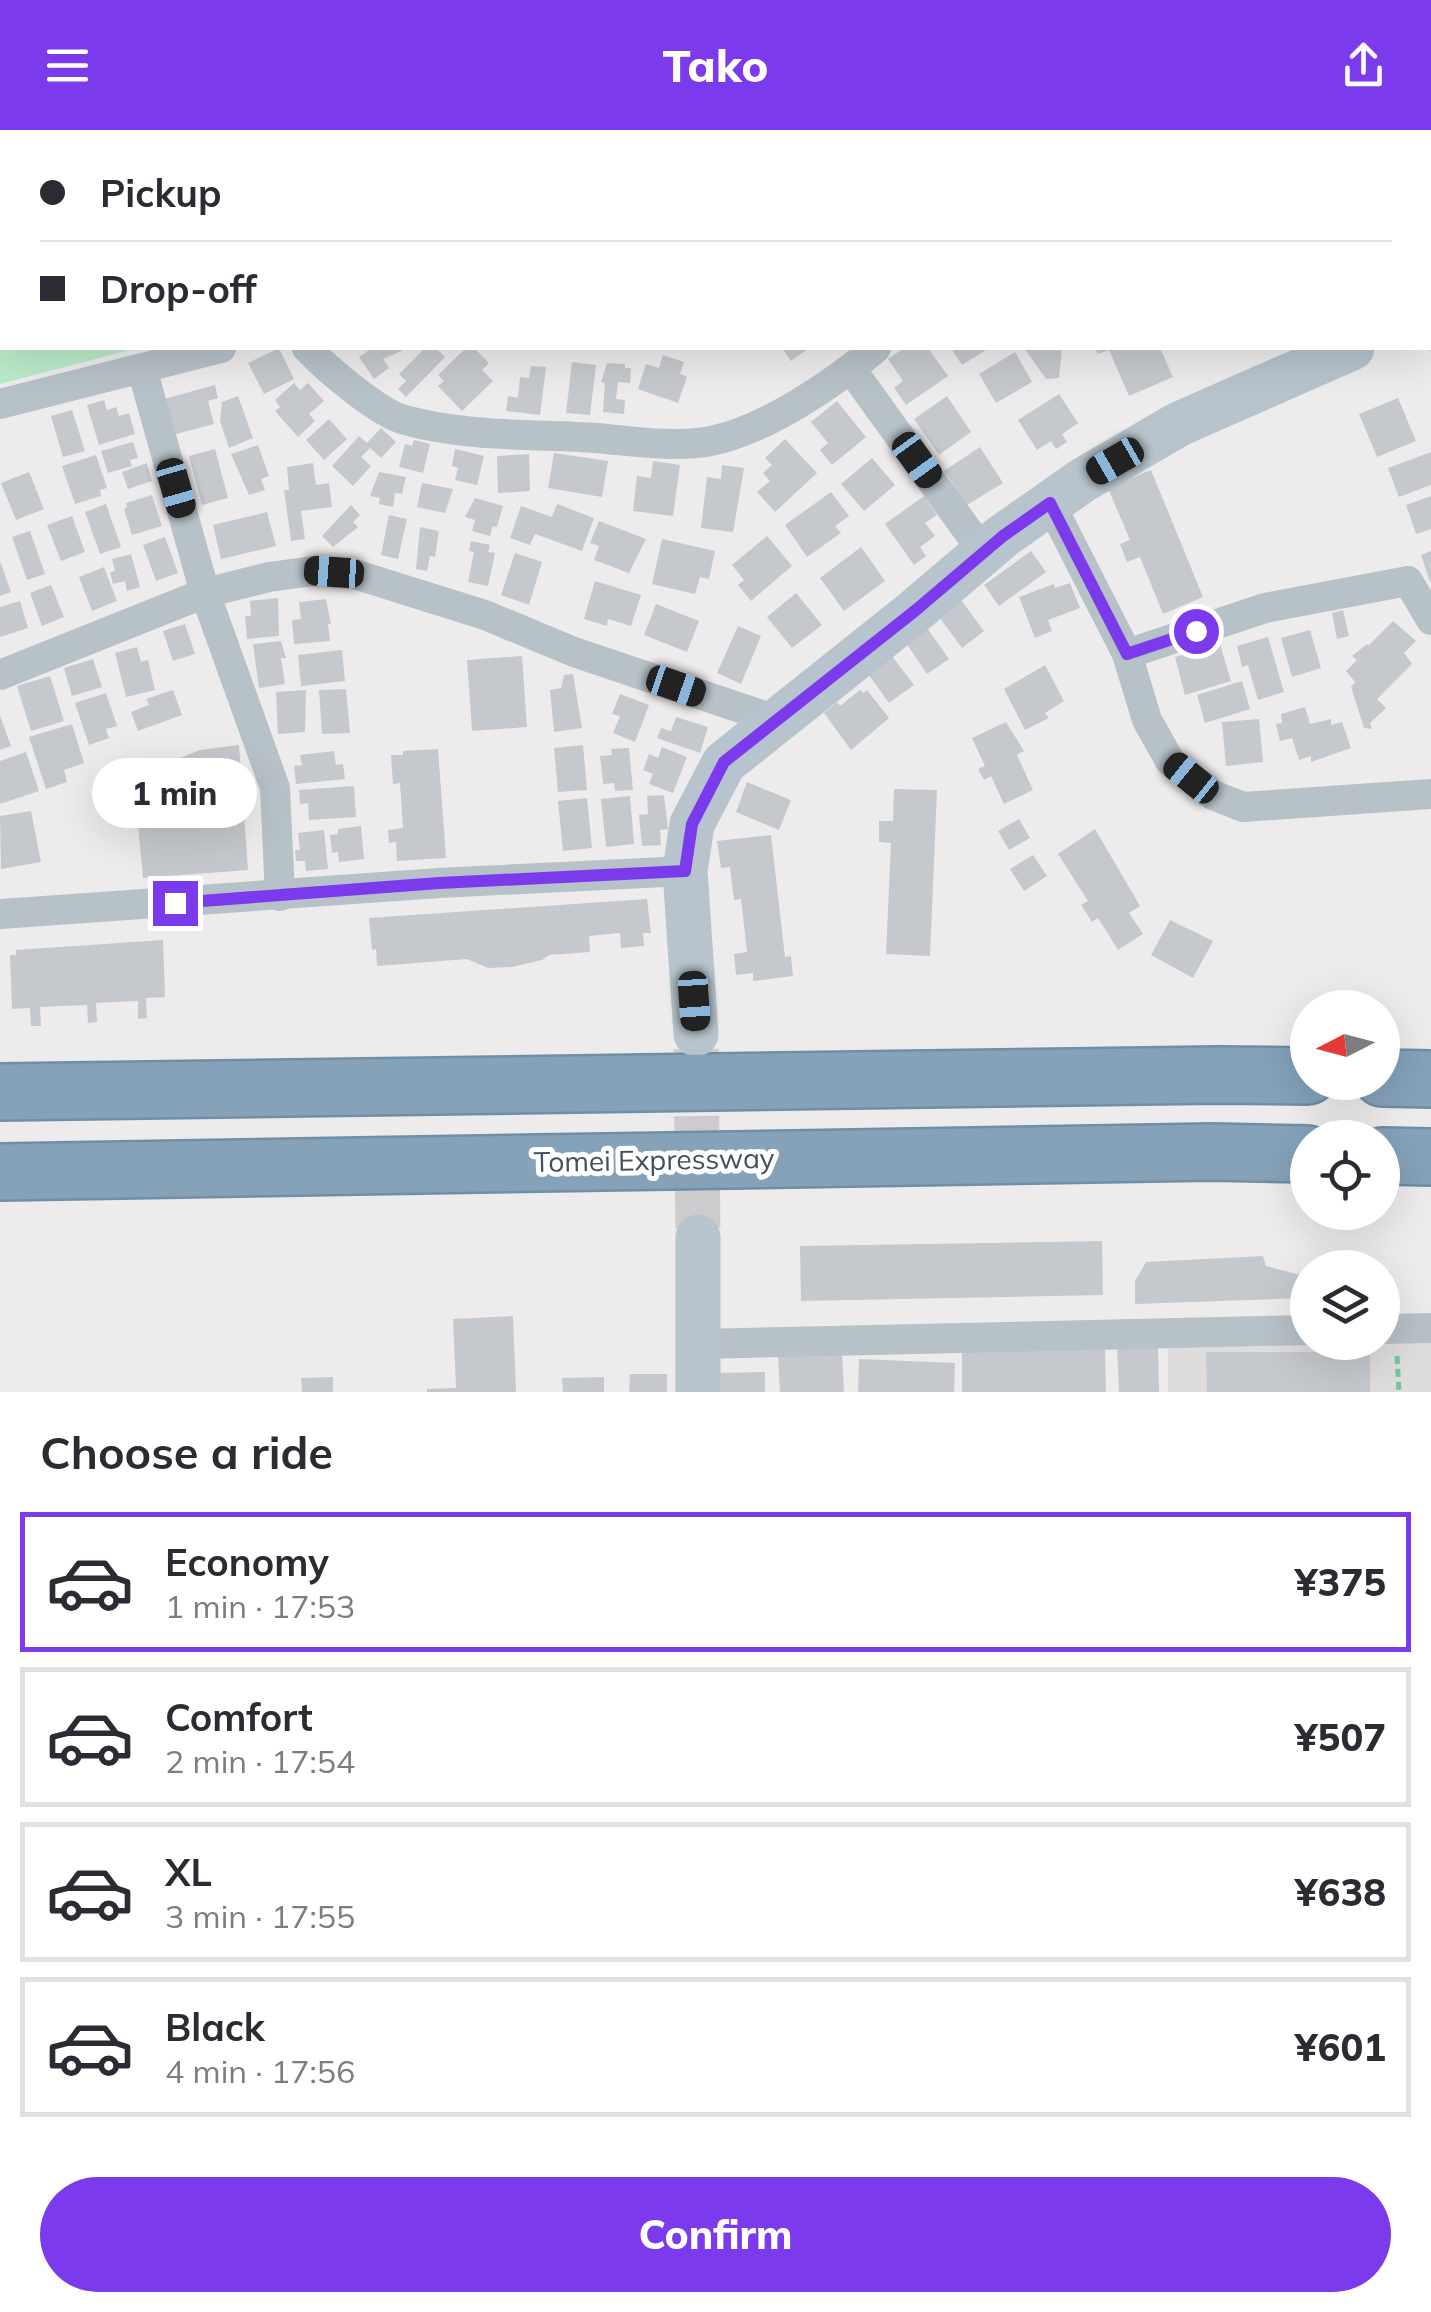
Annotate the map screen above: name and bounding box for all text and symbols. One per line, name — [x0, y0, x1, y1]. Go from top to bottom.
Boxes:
text: Tako — [663, 37, 768, 93]
icon: menu — [40, 38, 95, 93]
icon: share — [1336, 38, 1391, 93]
text: Pickup — [100, 169, 222, 217]
text: Drop-off — [100, 265, 257, 313]
car — [887, 427, 947, 493]
car — [1082, 433, 1148, 489]
car — [153, 455, 199, 521]
car — [303, 555, 365, 589]
route start — [1174, 609, 1219, 654]
car — [643, 662, 709, 710]
car — [1158, 747, 1224, 809]
callout: 1 min — [92, 758, 258, 828]
text: 1 min — [132, 773, 217, 813]
route end — [153, 881, 198, 926]
car — [677, 970, 711, 1032]
north arrow — [1290, 990, 1400, 1100]
map controls — [1290, 990, 1400, 1360]
button: locate — [1290, 1120, 1400, 1230]
street label: Tomei Expressway — [533, 1140, 775, 1179]
button: layers — [1290, 1250, 1400, 1360]
text: Choose a ride — [40, 1424, 333, 1480]
icon: car — [45, 1537, 135, 1627]
text: Economy — [165, 1538, 329, 1586]
text: ¥375 — [1295, 1558, 1386, 1606]
text: 1 min · 17:53 — [165, 1586, 355, 1626]
icon: car — [45, 1692, 135, 1782]
text: Comfort — [165, 1693, 313, 1741]
text: ¥507 — [1295, 1713, 1386, 1761]
text: 2 min · 17:54 — [165, 1741, 355, 1781]
icon: car — [45, 1847, 135, 1937]
text: XL — [165, 1848, 212, 1896]
text: ¥638 — [1295, 1868, 1386, 1916]
text: 3 min · 17:55 — [165, 1896, 355, 1936]
icon: car — [45, 2002, 135, 2092]
text: Black — [165, 2003, 265, 2051]
text: ¥601 — [1295, 2023, 1386, 2071]
text: 4 min · 17:56 — [165, 2051, 355, 2091]
button: Confirm — [40, 2177, 1391, 2292]

